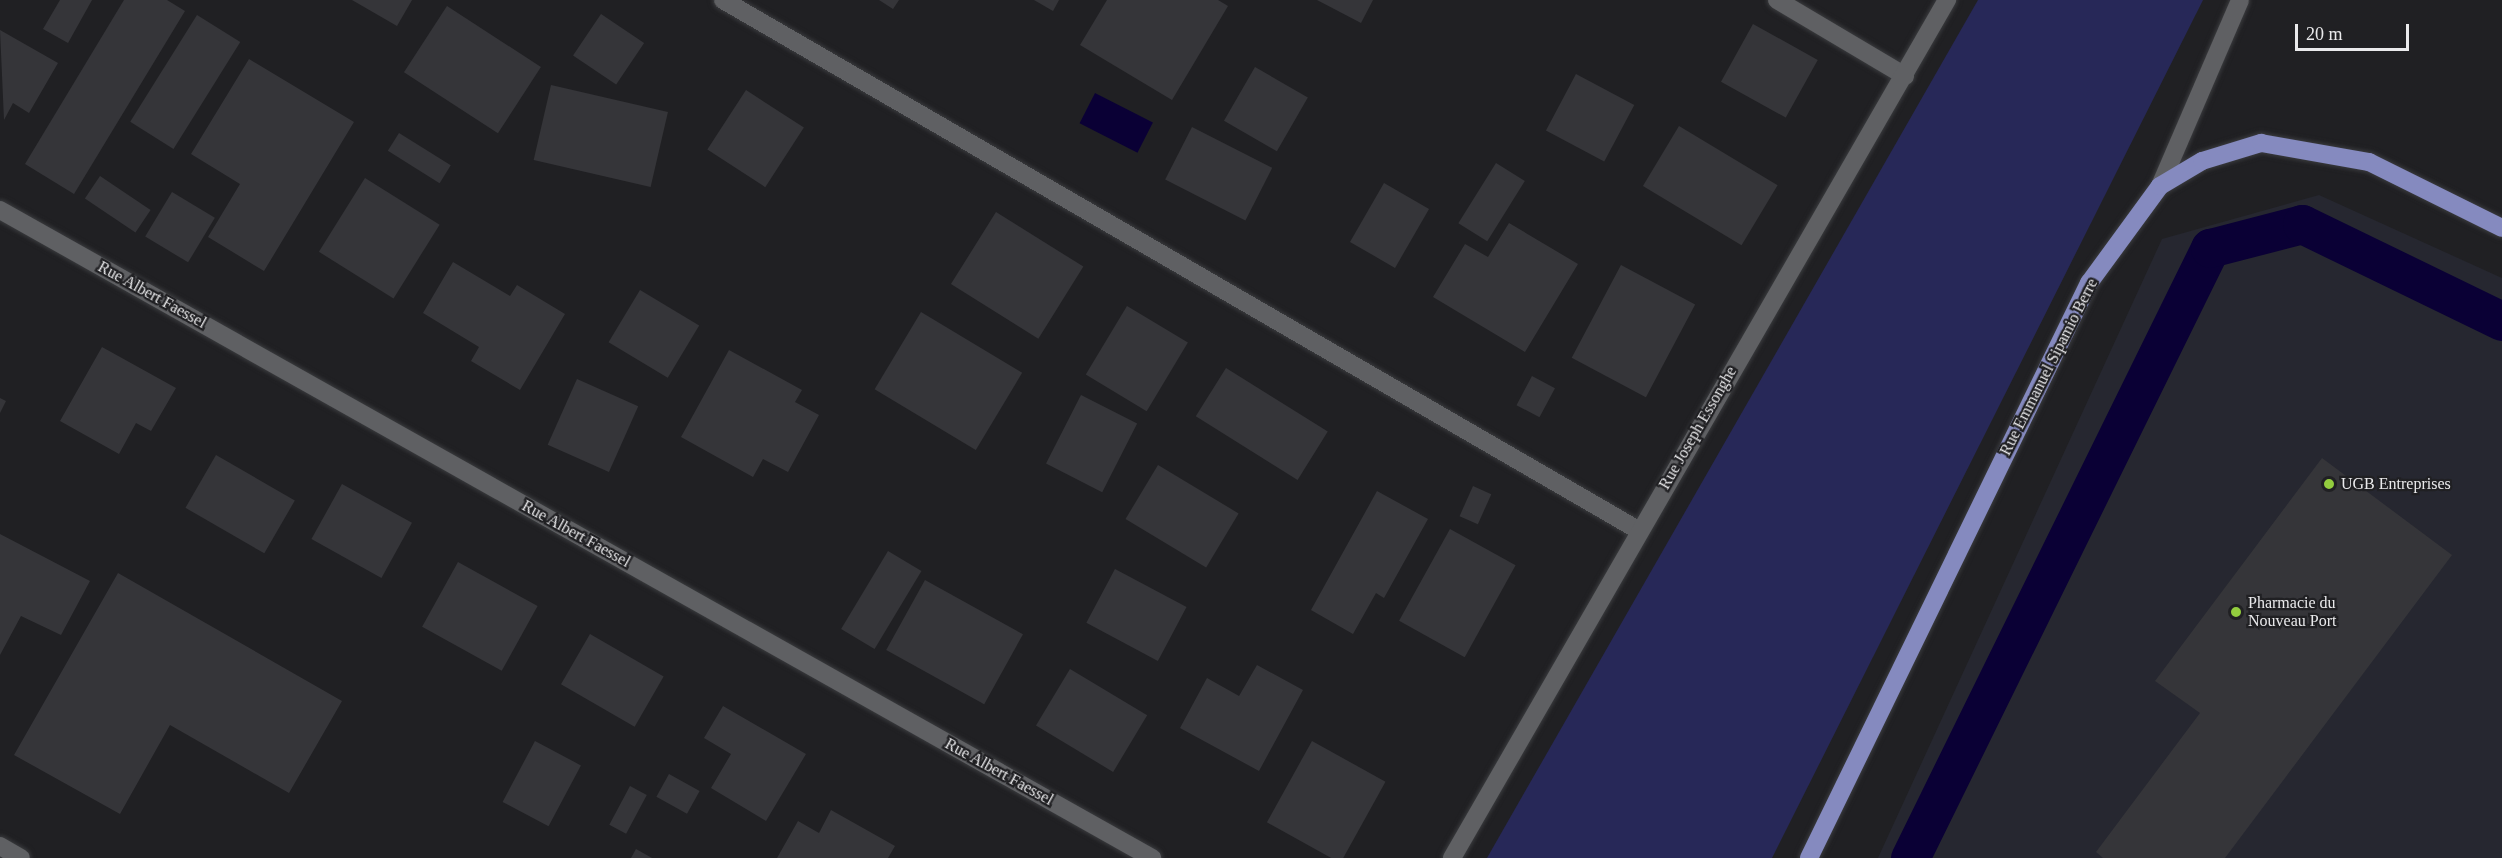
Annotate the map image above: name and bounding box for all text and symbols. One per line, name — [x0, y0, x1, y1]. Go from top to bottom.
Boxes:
scale bar — [2298, 12, 2412, 50]
text: 20 m — [2306, 24, 2343, 44]
street label: Rue Albert Faessel — [94, 257, 210, 333]
street label: Rue Emmanuel Sipamio Berre — [1996, 275, 2102, 459]
street label: Rue Joseph Essonghe — [1655, 363, 1741, 493]
place label: UGB Entreprises — [2341, 474, 2451, 494]
marker: UGB Entreprises — [2322, 477, 2336, 491]
street label: Rue Albert Faessel — [518, 496, 634, 572]
place label: Pharmacie du Nouveau Port — [2248, 593, 2336, 631]
marker: Pharmacie du Nouveau Port — [2229, 605, 2243, 619]
street label: Rue Albert Faessel — [941, 734, 1057, 810]

